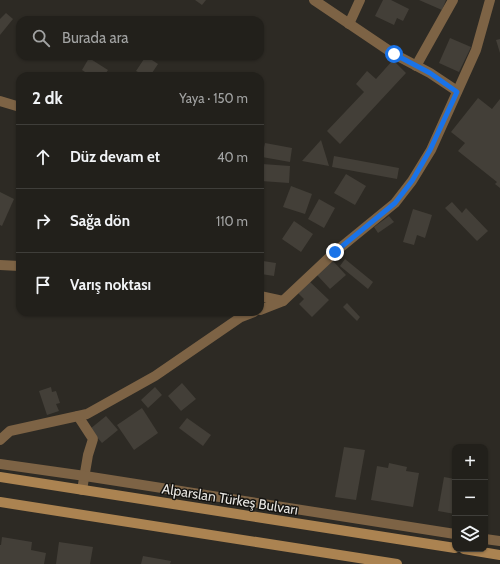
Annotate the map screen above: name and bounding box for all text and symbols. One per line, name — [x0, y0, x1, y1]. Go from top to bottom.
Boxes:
search box — [16, 16, 264, 60]
icon: search — [30, 27, 52, 49]
text: Burada ara — [62, 29, 129, 47]
route start — [385, 45, 403, 63]
text: 2 dk — [32, 88, 63, 108]
text: Yaya · 150 m — [179, 90, 248, 106]
icon: ahead — [32, 146, 54, 168]
text: Düz devam et — [70, 148, 160, 166]
text: 40 m — [217, 149, 248, 165]
icon: right — [32, 210, 54, 232]
text: Sağa dön — [70, 212, 130, 230]
text: 110 m — [216, 213, 248, 229]
route end — [326, 243, 344, 261]
icon: arrive — [32, 274, 54, 296]
text: Varış noktası — [70, 276, 151, 294]
map controls — [452, 444, 488, 552]
button: + — [452, 444, 488, 480]
street label: Alparslan Türkeş Bulvarı — [161, 479, 299, 519]
button: − — [452, 480, 488, 516]
button: layers — [452, 516, 488, 552]

